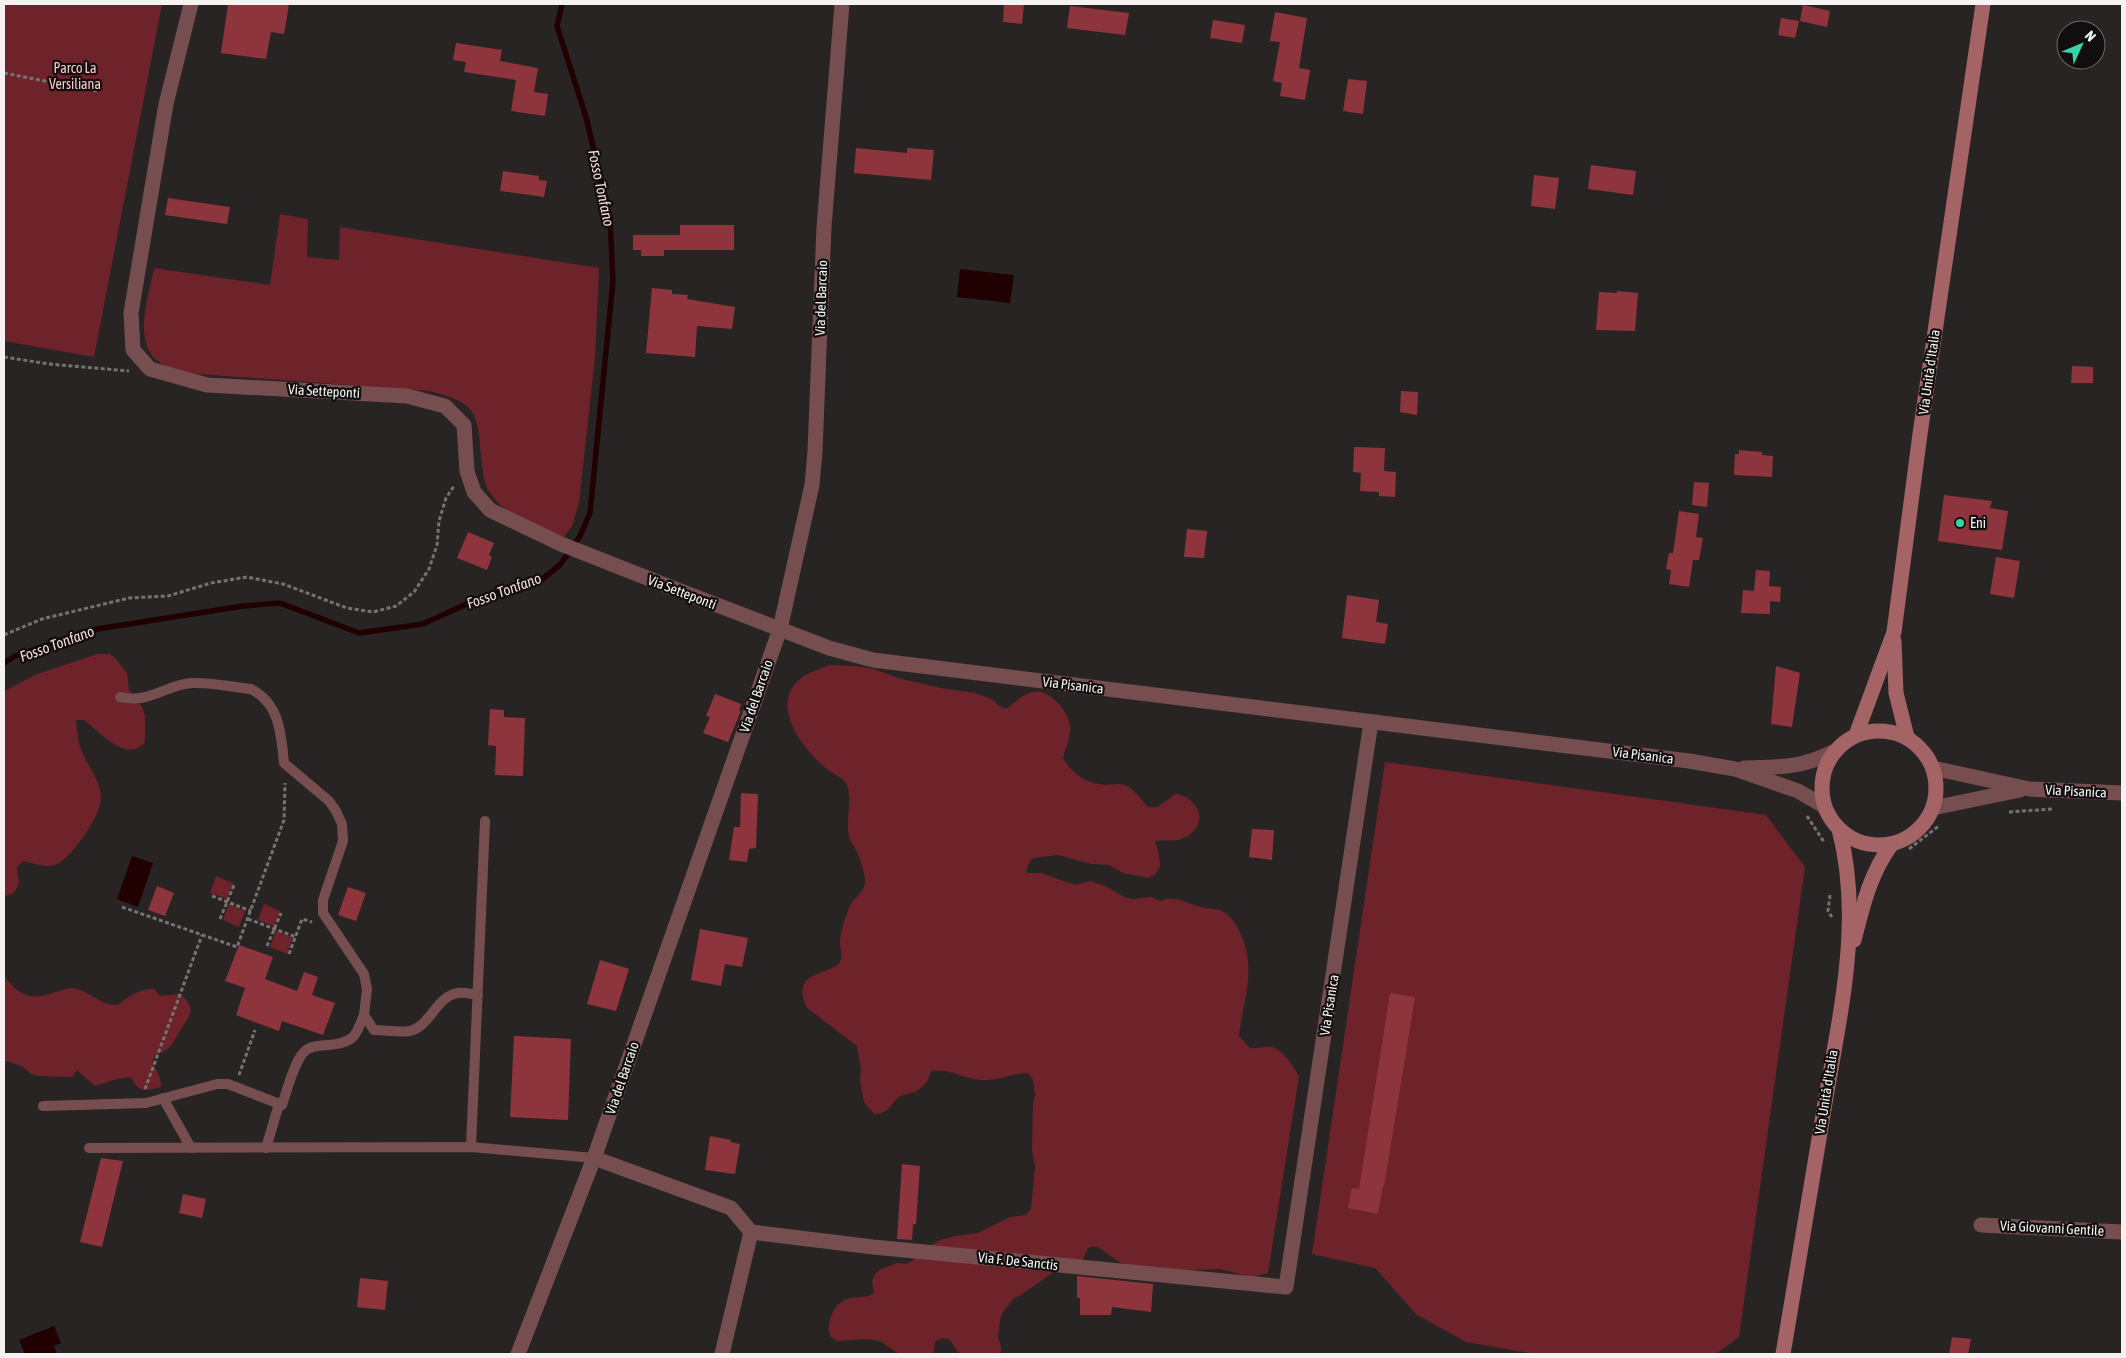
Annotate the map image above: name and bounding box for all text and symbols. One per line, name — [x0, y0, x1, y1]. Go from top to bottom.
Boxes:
north arrow — [2056, 20, 2106, 70]
text: N — [2082, 27, 2099, 44]
park label: Parco La Versiliana — [49, 60, 101, 92]
water label: Fosso Tonfano — [585, 148, 618, 228]
street label: Via del Barcaio — [812, 260, 830, 336]
street label: Via Unità d'Italia — [1915, 328, 1943, 416]
street label: Via Setteponti — [287, 381, 361, 401]
place label: Eni — [1970, 515, 1986, 531]
marker: Eni — [1954, 517, 1966, 529]
water label: Fosso Tonfano — [464, 569, 543, 612]
street label: Via Setteponti — [645, 572, 719, 612]
water label: Fosso Tonfano — [17, 622, 96, 665]
street label: Via del Barcaio — [736, 658, 776, 734]
street label: Via Pisanica — [1042, 673, 1104, 697]
street label: Via Pisanica — [1612, 743, 1674, 767]
street label: Via Pisanica — [2045, 781, 2107, 801]
street label: Via Pisanica — [1316, 973, 1342, 1037]
street label: Via del Barcaio — [602, 1040, 642, 1116]
street label: Via Unità d'Italia — [1811, 1048, 1841, 1136]
street label: Via Giovanni Gentile — [2000, 1217, 2104, 1239]
street label: Via F. De Sanctis — [977, 1249, 1059, 1273]

